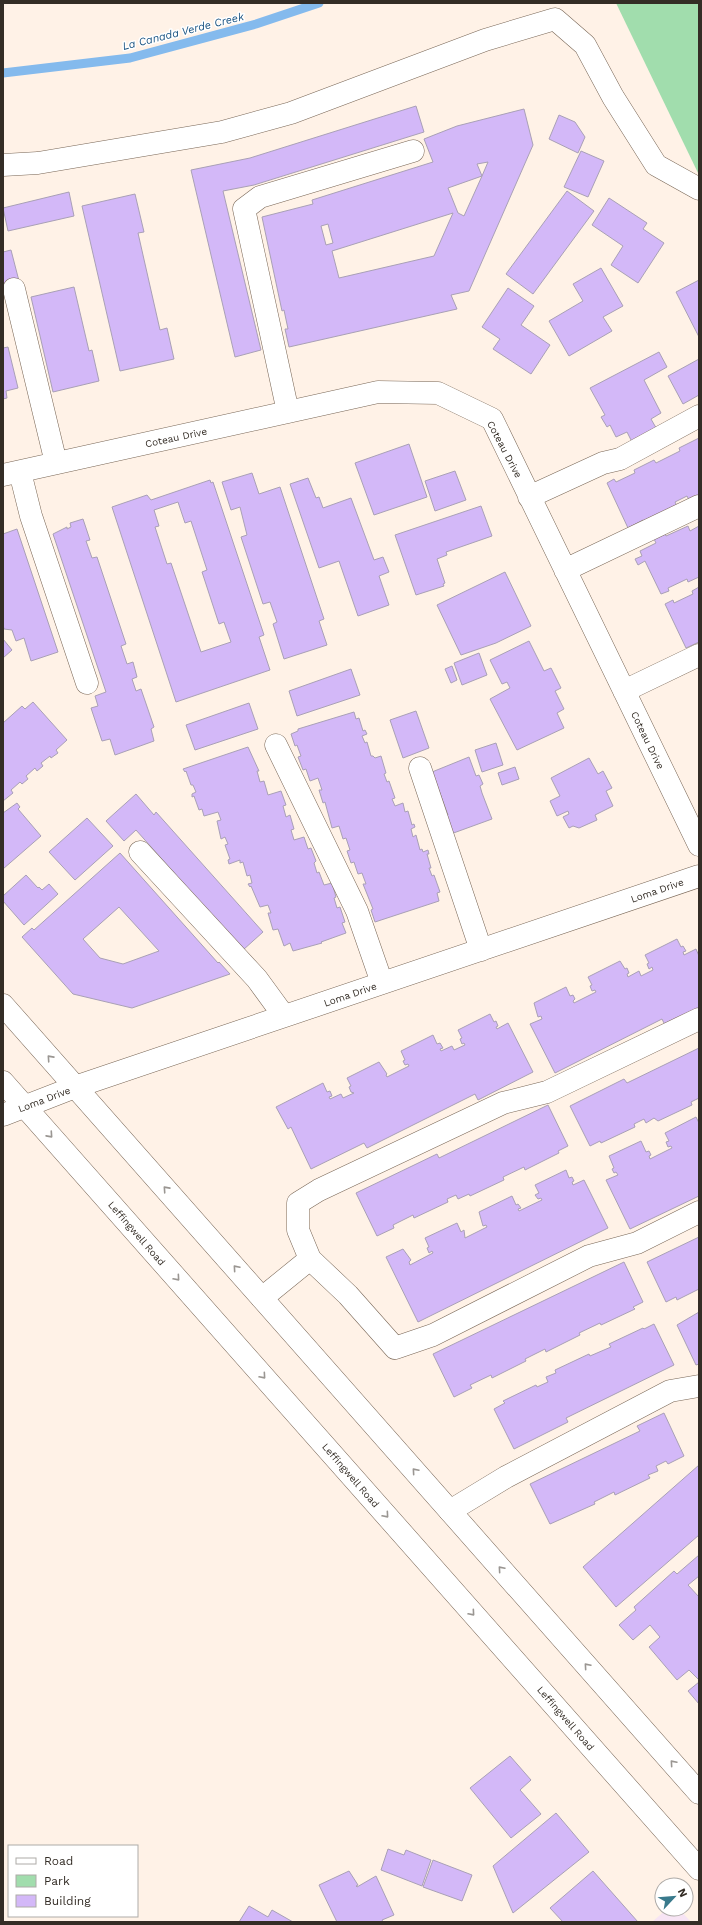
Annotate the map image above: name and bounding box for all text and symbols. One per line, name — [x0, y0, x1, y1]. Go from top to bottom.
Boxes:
water label: La Canada Verde Creek — [121, 10, 246, 53]
street label: Coteau Drive — [485, 419, 524, 480]
street label: Coteau Drive — [144, 426, 208, 449]
street label: Coteau Drive — [629, 710, 666, 771]
street label: Loma Drive — [629, 876, 685, 905]
street label: Loma Drive — [322, 980, 378, 1009]
one-way arrow — [47, 1055, 54, 1062]
street label: Loma Drive — [16, 1084, 72, 1114]
one-way arrow — [46, 1130, 53, 1138]
one-way arrow — [163, 1186, 170, 1193]
street label: Leffingwell Road — [106, 1199, 167, 1268]
one-way arrow — [234, 1266, 241, 1273]
one-way arrow — [172, 1274, 179, 1281]
one-way arrow — [259, 1371, 266, 1379]
street label: Leffingwell Road — [320, 1441, 381, 1510]
one-way arrow — [412, 1468, 420, 1476]
one-way arrow — [382, 1510, 389, 1518]
one-way arrow — [499, 1566, 506, 1573]
one-way arrow — [468, 1608, 475, 1615]
one-way arrow — [584, 1663, 592, 1671]
street label: Leffingwell Road — [535, 1684, 596, 1753]
one-way arrow — [671, 1761, 678, 1768]
legend — [8, 1845, 138, 1917]
text: Road — [44, 1854, 73, 1868]
text: Park — [44, 1874, 70, 1888]
north arrow — [654, 1877, 694, 1917]
text: N — [675, 1886, 690, 1899]
text: Building — [44, 1894, 91, 1908]

